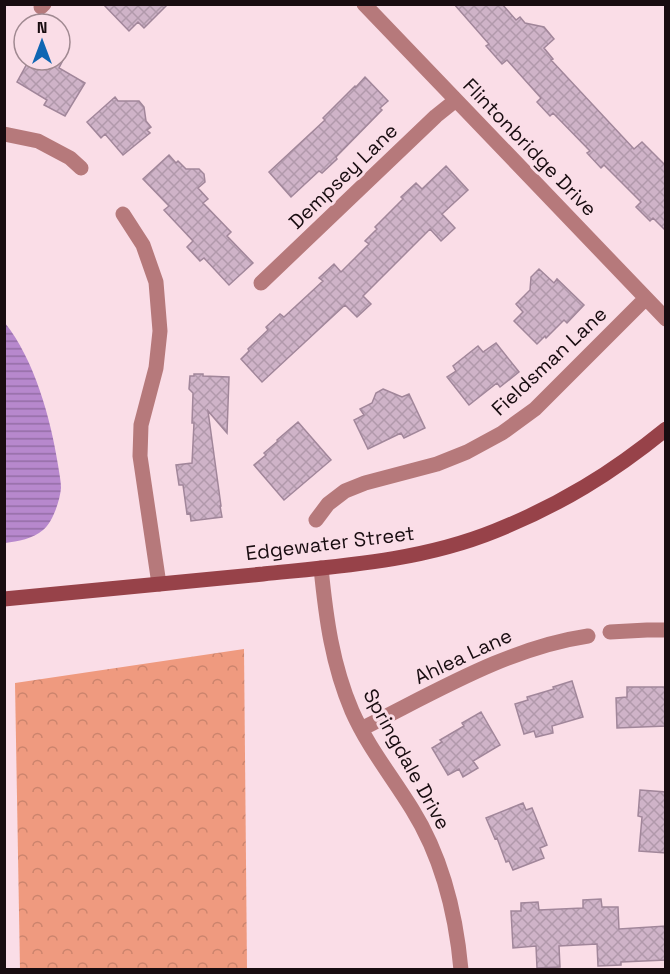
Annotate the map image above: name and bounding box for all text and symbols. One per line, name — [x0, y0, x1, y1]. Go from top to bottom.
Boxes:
north arrow — [12, 12, 72, 72]
text: N — [37, 17, 47, 38]
street label: Flintonbridge Drive — [457, 73, 603, 221]
street label: Dempsey Lane — [283, 118, 403, 234]
street label: Fieldsman Lane — [486, 301, 612, 421]
street label: Edgewater Street — [244, 520, 416, 566]
street label: Ahlea Lane — [410, 622, 516, 690]
street label: Springdale Drive — [358, 684, 456, 834]

